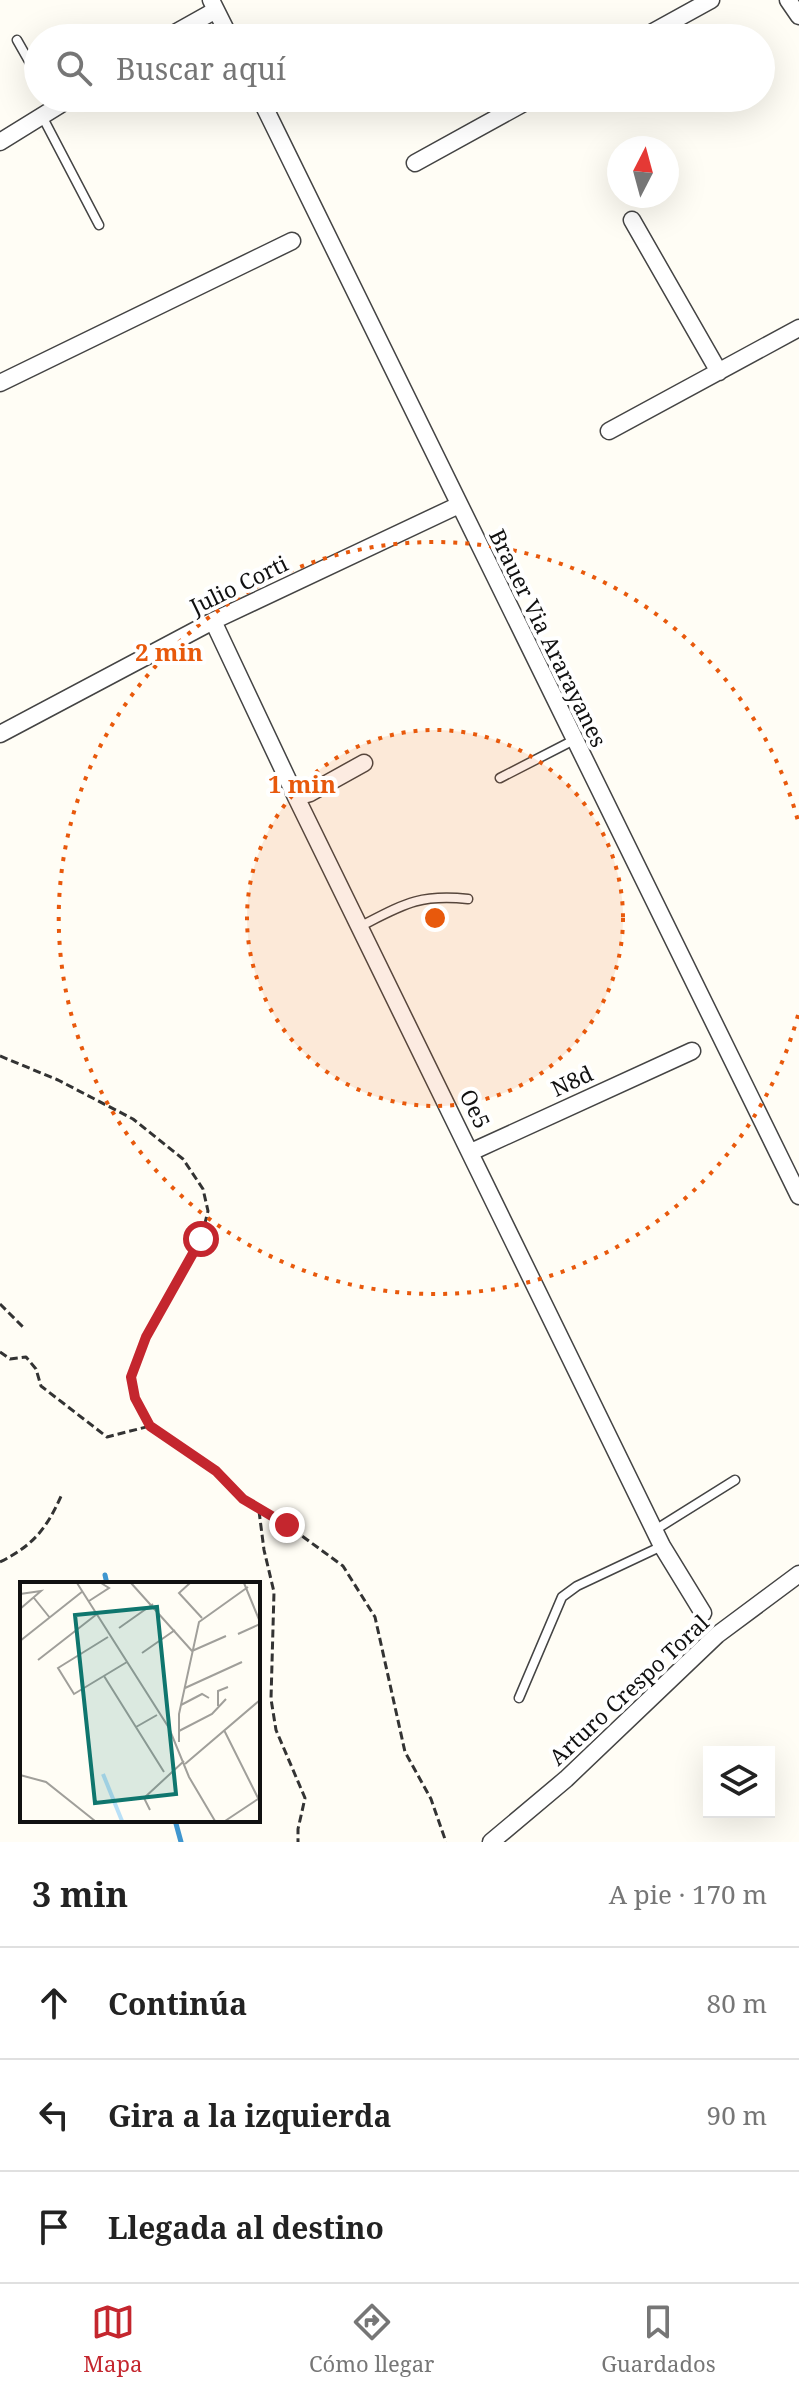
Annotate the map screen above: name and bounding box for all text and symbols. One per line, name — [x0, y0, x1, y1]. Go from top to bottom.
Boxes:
search box — [24, 24, 775, 112]
icon: search — [52, 46, 96, 90]
text: Buscar aquí — [116, 48, 286, 89]
north arrow — [607, 136, 679, 208]
street label: Brauer Via Ararayanes — [483, 524, 615, 752]
street label: Julio Corti — [184, 548, 293, 621]
text: 2 min — [135, 635, 203, 668]
text: 1 min — [268, 767, 336, 800]
centre of rings — [421, 904, 449, 932]
street label: N8d — [546, 1057, 598, 1103]
street label: Oe5 — [454, 1084, 498, 1133]
route start — [183, 1221, 219, 1257]
route end — [269, 1507, 305, 1543]
inset map — [20, 1582, 260, 1822]
street label: Arturo Crespo Toral — [542, 1607, 715, 1771]
map controls — [703, 1746, 775, 1818]
button: layers — [703, 1746, 775, 1818]
text: 3 min — [32, 1871, 128, 1917]
text: A pie · 170 m — [609, 1876, 767, 1912]
icon: ahead — [32, 1981, 76, 2025]
text: Continúa — [108, 1983, 247, 2024]
text: 80 m — [707, 1985, 767, 2021]
icon: left — [32, 2093, 76, 2137]
text: Gira a la izquierda — [108, 2095, 391, 2136]
text: 90 m — [707, 2097, 767, 2133]
icon: arrive — [32, 2205, 76, 2249]
text: Llegada al destino — [108, 2207, 384, 2248]
tab: Mapa — [83, 2300, 142, 2378]
tab: Cómo llegar — [309, 2300, 434, 2378]
tab: Guardados — [601, 2300, 716, 2378]

